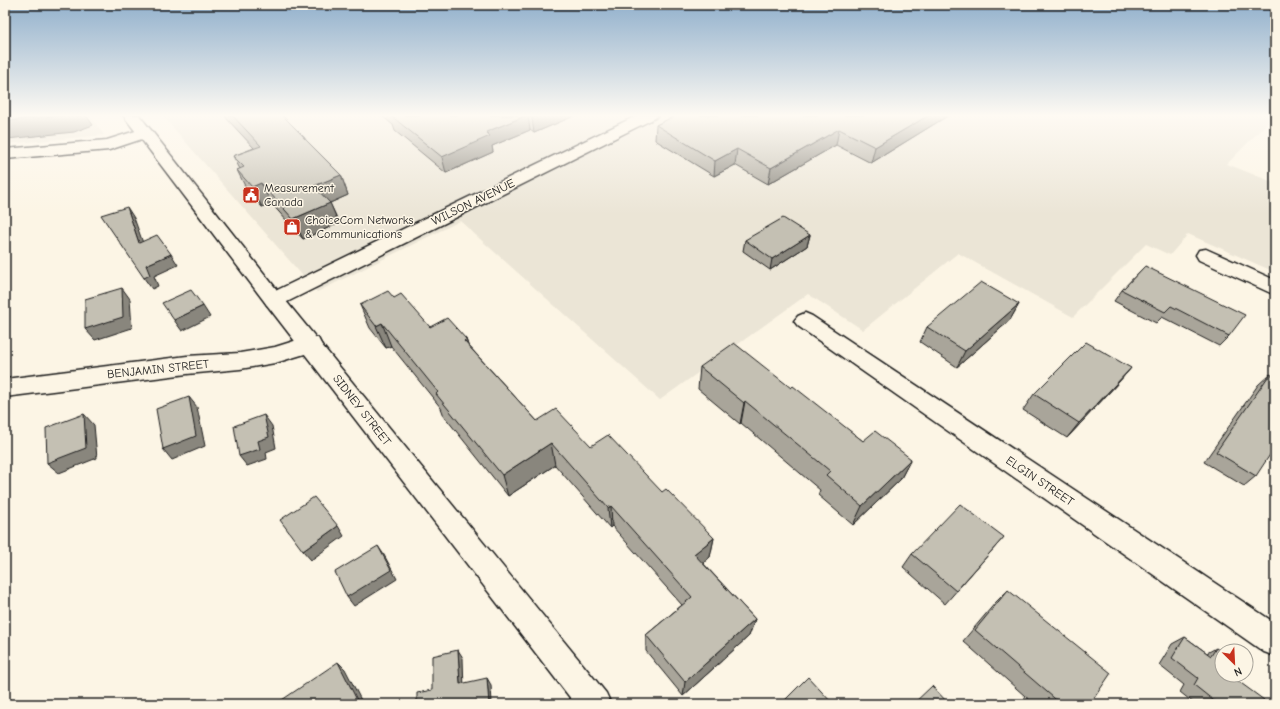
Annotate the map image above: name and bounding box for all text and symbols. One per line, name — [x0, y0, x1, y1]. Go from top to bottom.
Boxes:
street label: WILSON AVENUE — [429, 176, 517, 228]
place label: Measurement Canada — [264, 181, 335, 209]
public building icon: Measurement Canada — [241, 185, 261, 205]
place label: ChoiceCom Networks & Communications — [305, 213, 414, 241]
shop icon: ChoiceCom Networks & Communications — [282, 217, 302, 237]
street label: BENJAMIN STREET — [106, 357, 210, 381]
street label: SIDNEY STREET — [330, 372, 394, 449]
street label: ELGIN STREET — [1003, 453, 1077, 509]
north arrow — [1214, 643, 1254, 683]
text: N — [1232, 664, 1244, 679]

